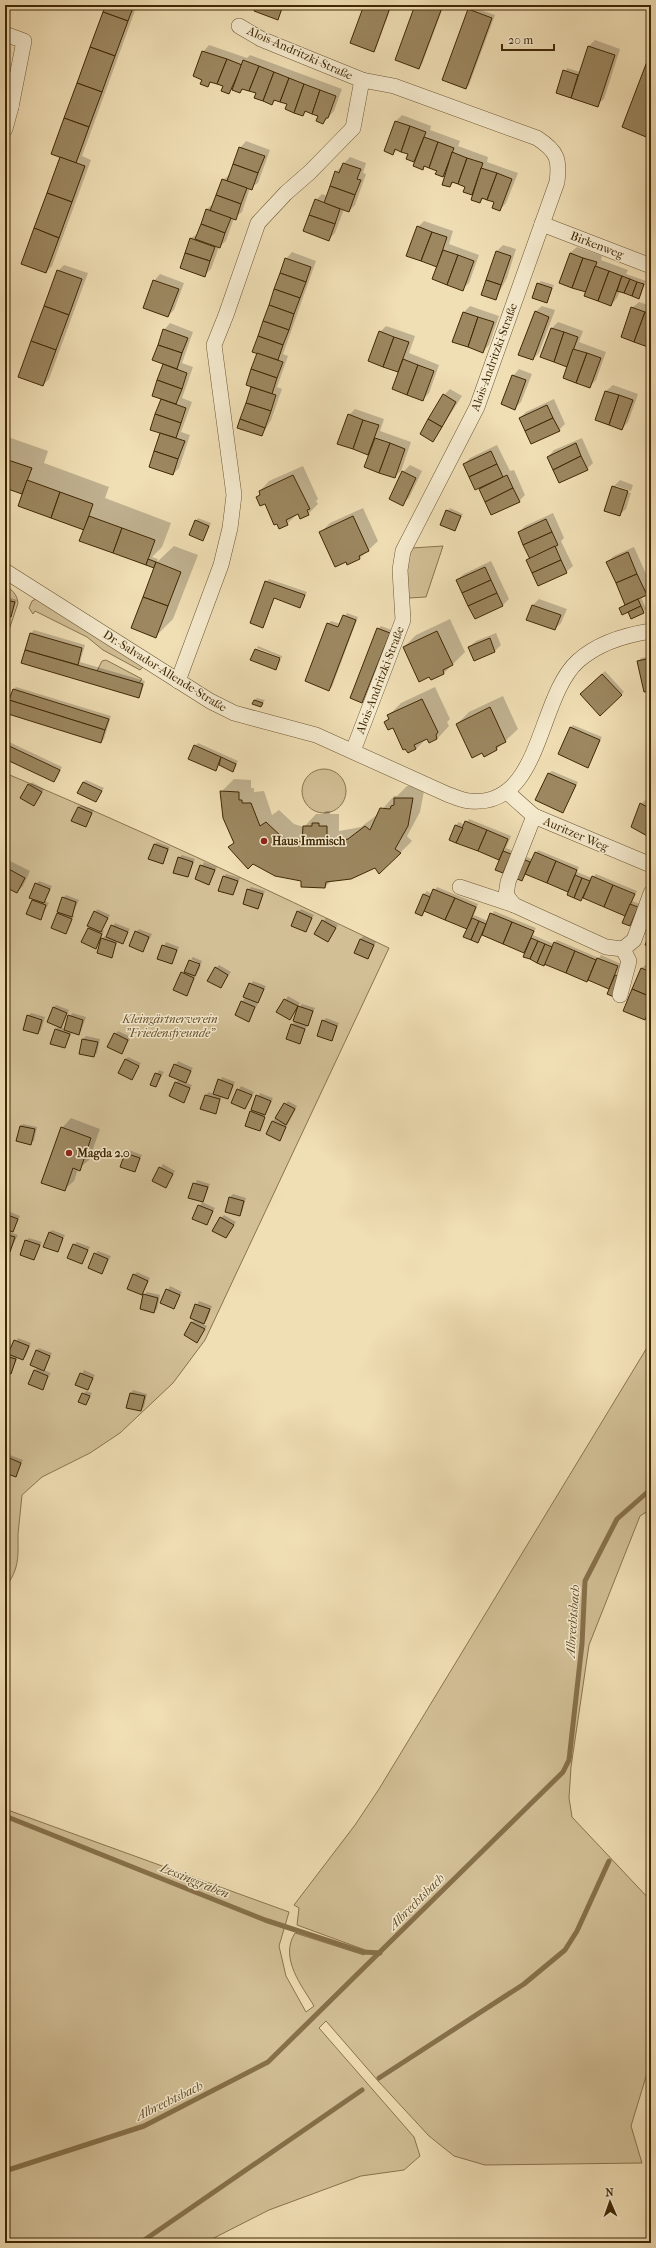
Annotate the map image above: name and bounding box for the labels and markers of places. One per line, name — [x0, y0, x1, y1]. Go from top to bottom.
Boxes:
place label: Haus Immisch — [272, 834, 346, 848]
marker: Haus Immisch — [259, 836, 269, 846]
place label: Magda 2.0 — [76, 1146, 130, 1161]
marker: Magda 2.0 — [64, 1148, 74, 1158]

